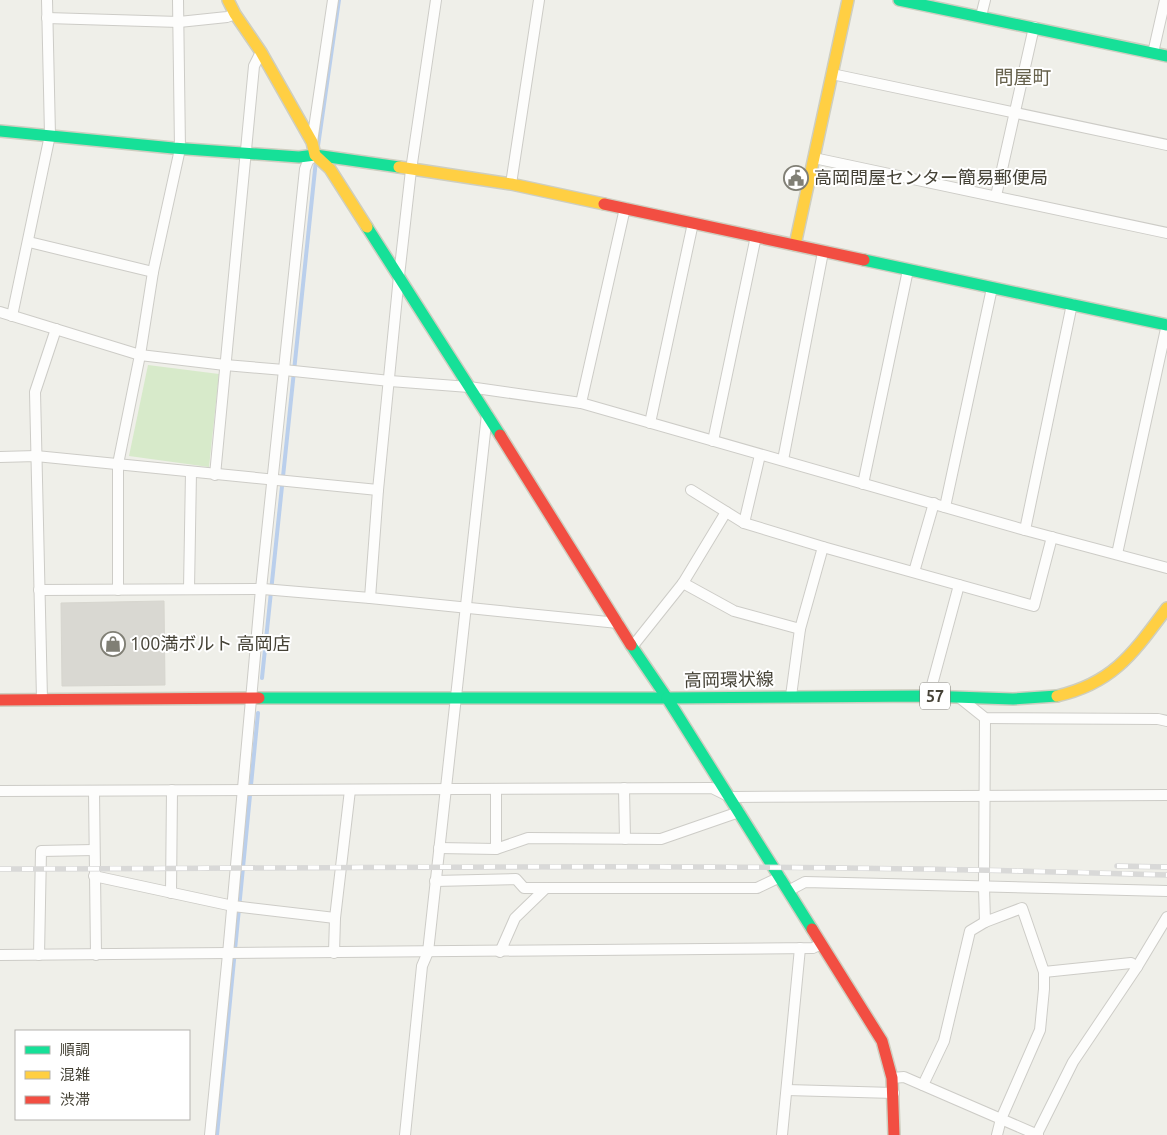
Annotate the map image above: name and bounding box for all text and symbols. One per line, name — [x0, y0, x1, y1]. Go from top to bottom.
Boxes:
district label: 問屋町 — [994, 66, 1052, 88]
public building icon: 高岡問屋センター簡易郵便局 — [783, 165, 809, 191]
place label: 高岡問屋センター簡易郵便局 — [814, 167, 1048, 187]
shop icon: 100満ボルト 高岡店 — [100, 631, 126, 657]
place label: 100満ボルト 高岡店 — [130, 633, 291, 653]
street label: 高岡環状線 — [684, 668, 774, 690]
road number: 57 — [920, 682, 950, 709]
legend — [15, 1030, 190, 1120]
text: 順調 — [60, 1041, 90, 1058]
text: 混雑 — [60, 1066, 90, 1083]
text: 渋滞 — [60, 1091, 90, 1108]

